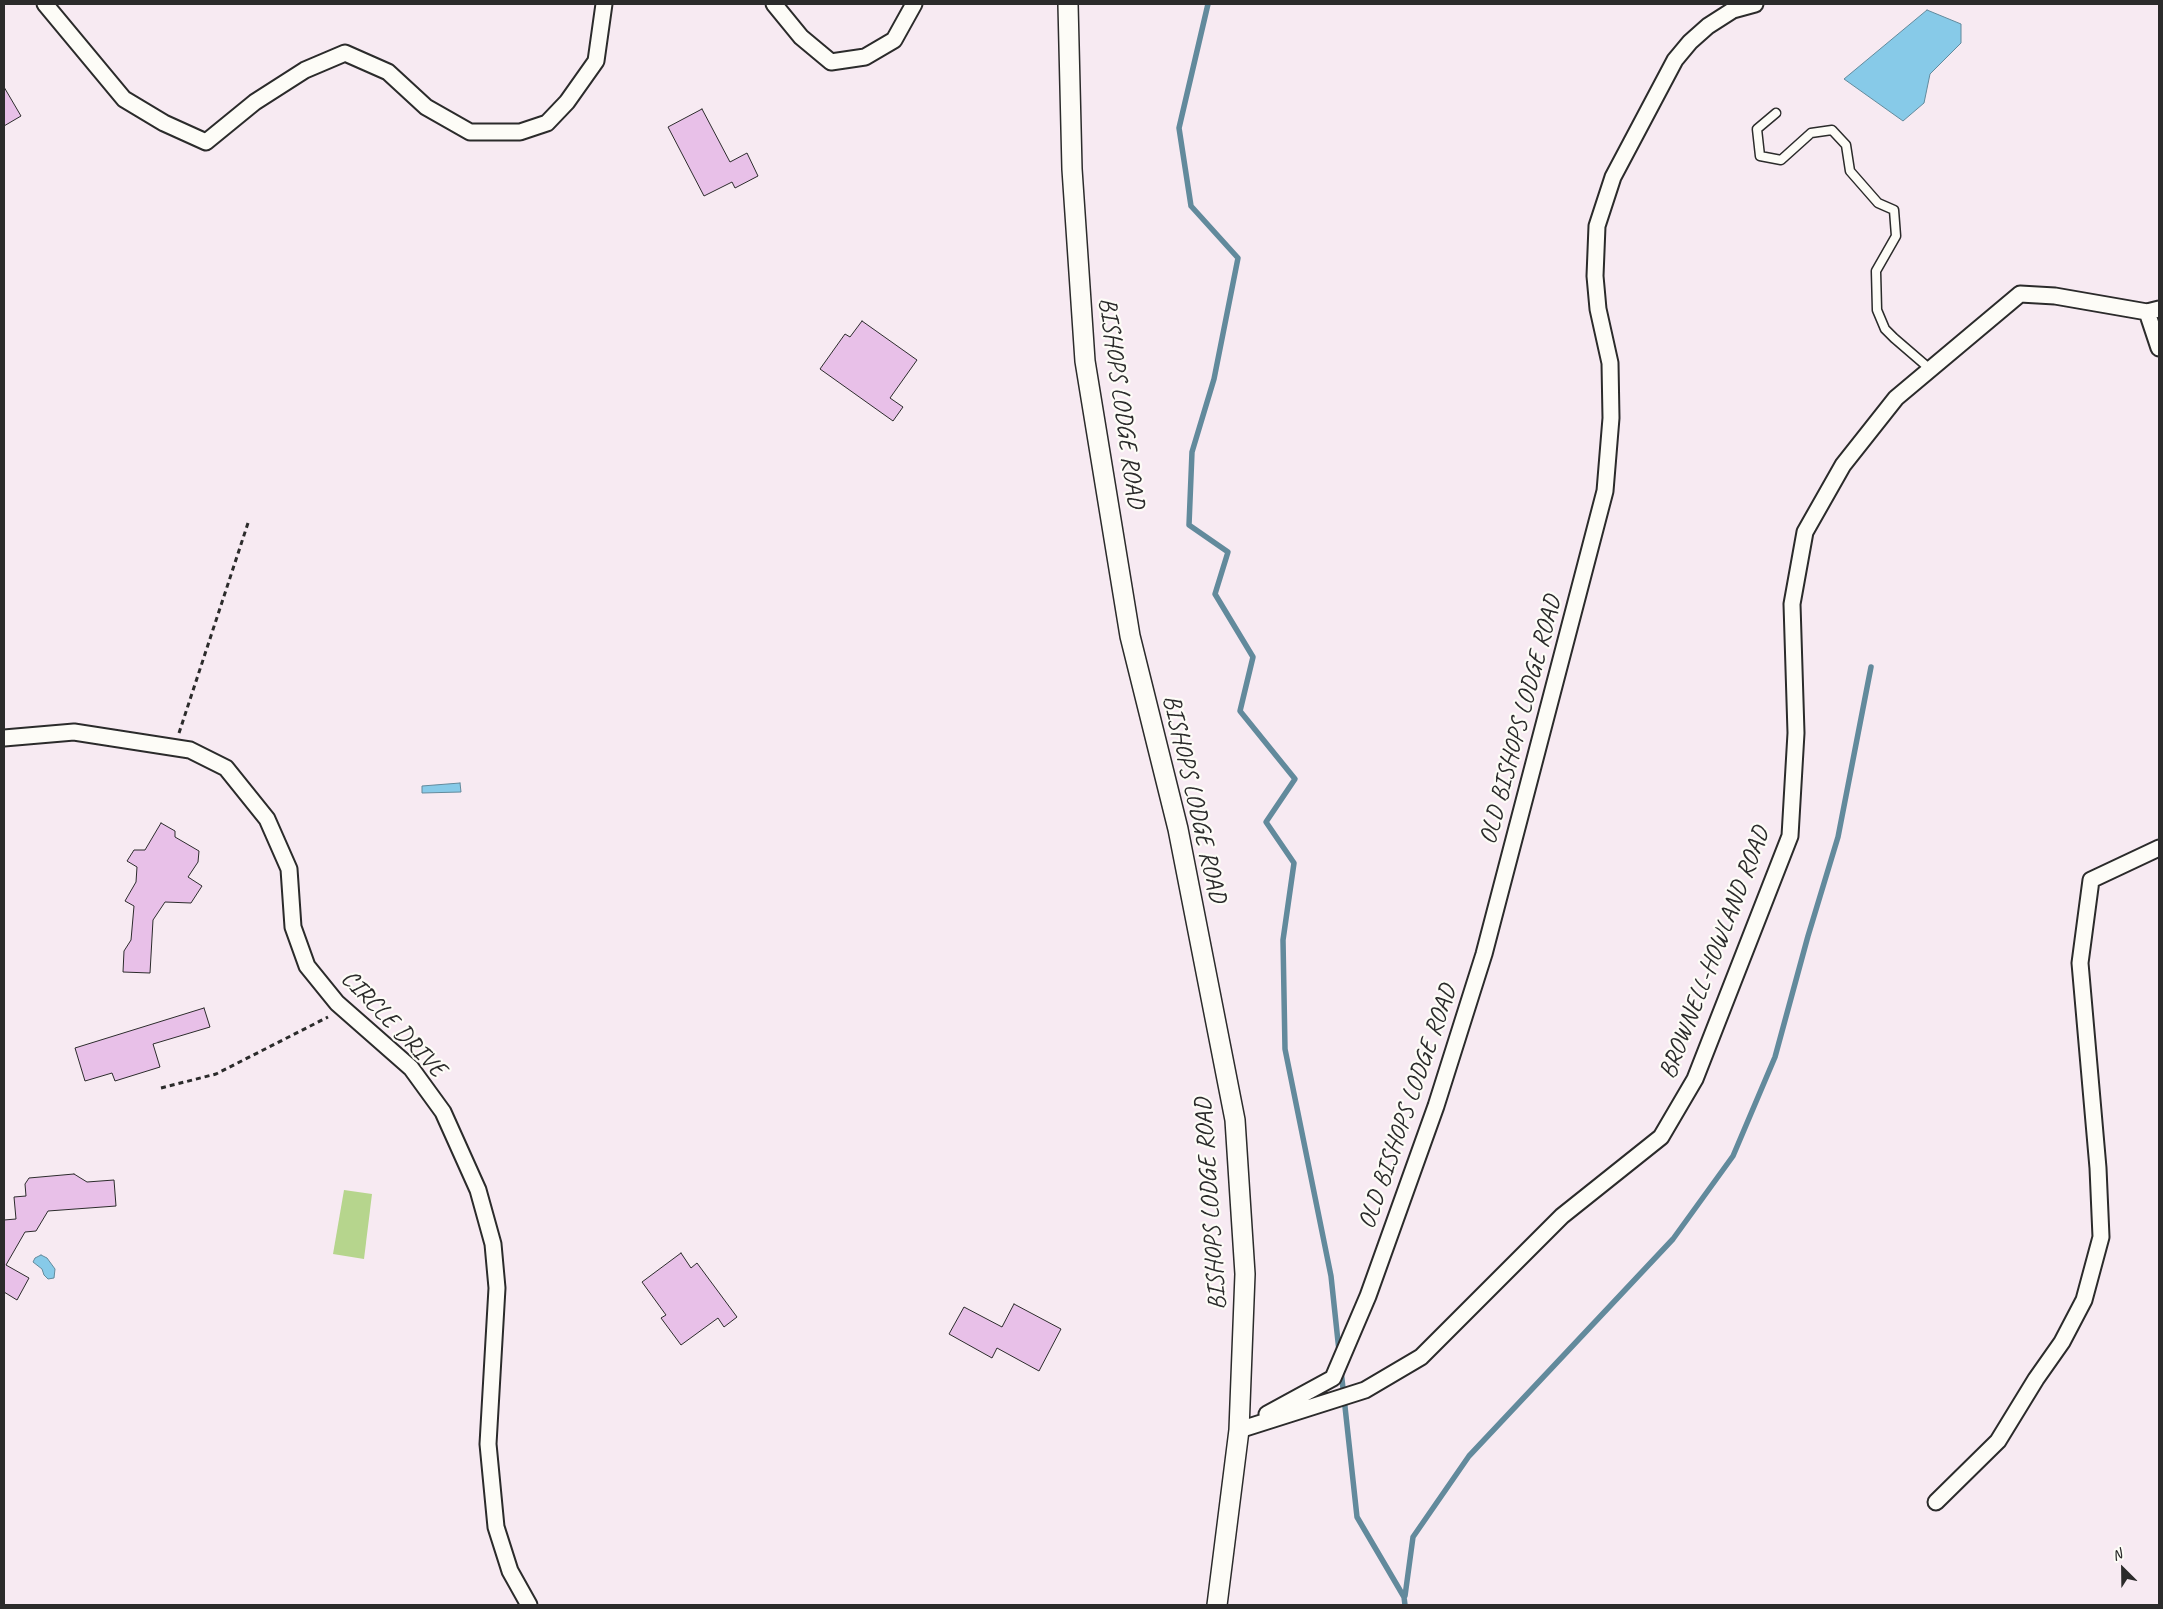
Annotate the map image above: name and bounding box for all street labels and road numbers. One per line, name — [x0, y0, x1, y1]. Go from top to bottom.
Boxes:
street label: BISHOPS LODGE ROAD — [1091, 296, 1151, 510]
street label: OLD BISHOPS LODGE ROAD — [1473, 592, 1569, 848]
street label: BISHOPS LODGE ROAD — [1156, 692, 1232, 906]
street label: BROWNELL-HOWLAND ROAD — [1653, 823, 1777, 1083]
street label: CIRCLE DRIVE — [334, 964, 452, 1084]
street label: OLD BISHOPS LODGE ROAD — [1352, 981, 1464, 1233]
street label: BISHOPS LODGE ROAD — [1189, 1097, 1233, 1311]

